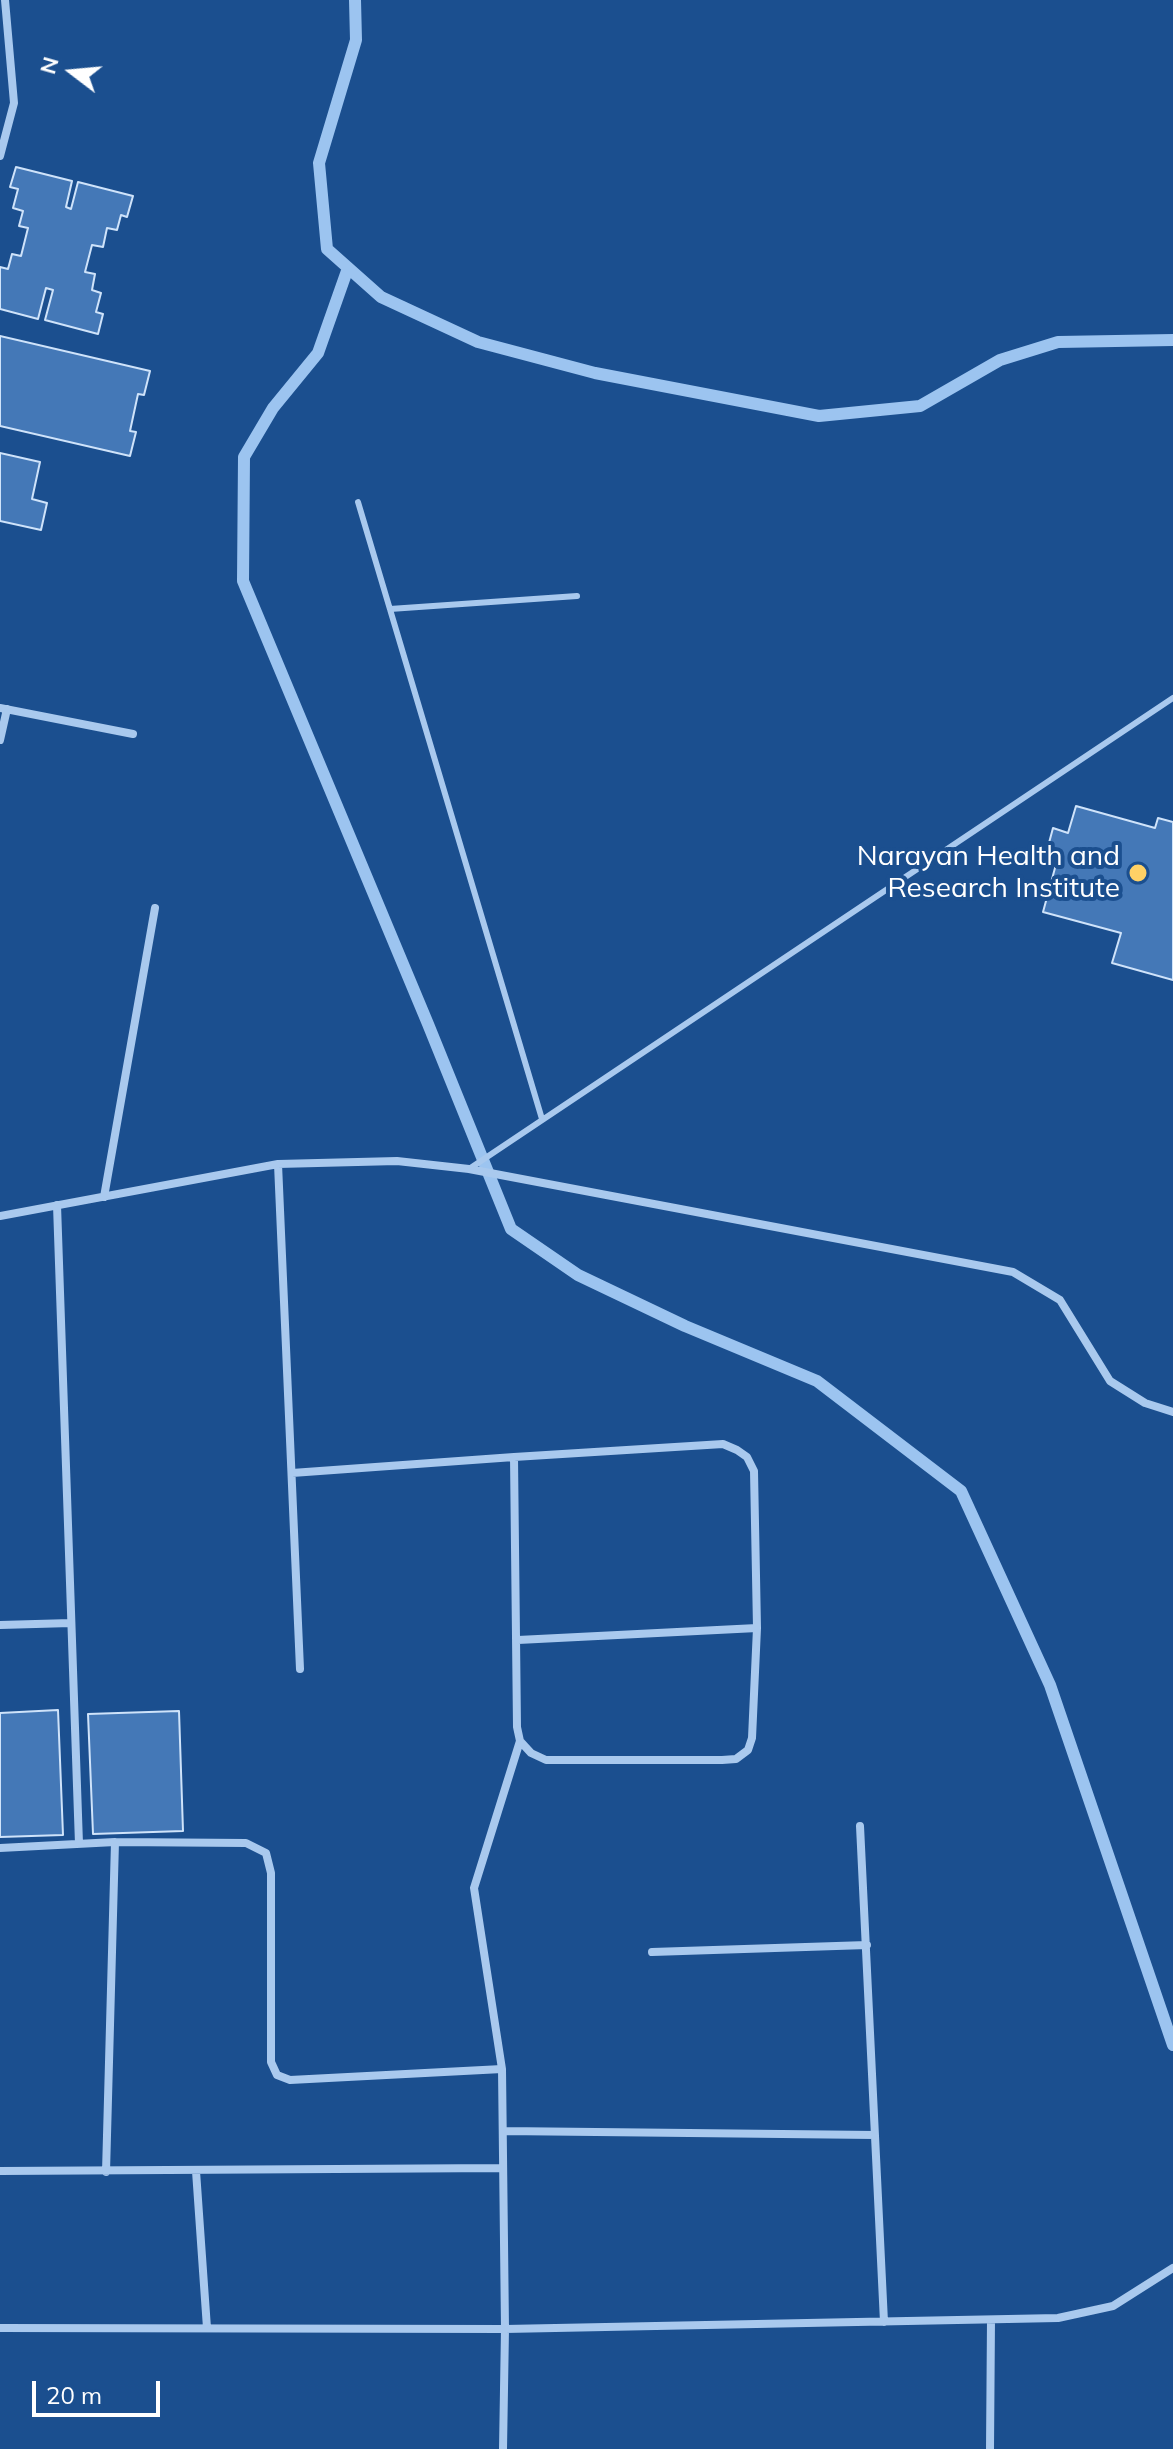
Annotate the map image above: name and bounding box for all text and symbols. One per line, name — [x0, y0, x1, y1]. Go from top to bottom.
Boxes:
north arrow — [32, 32, 112, 112]
text: N — [33, 54, 65, 77]
place label: Narayan Health and Research Institute — [857, 840, 1120, 906]
marker: Narayan Health and Research Institute — [1127, 862, 1149, 884]
scale bar — [36, 2365, 164, 2415]
text: 20 m — [46, 2380, 102, 2410]

